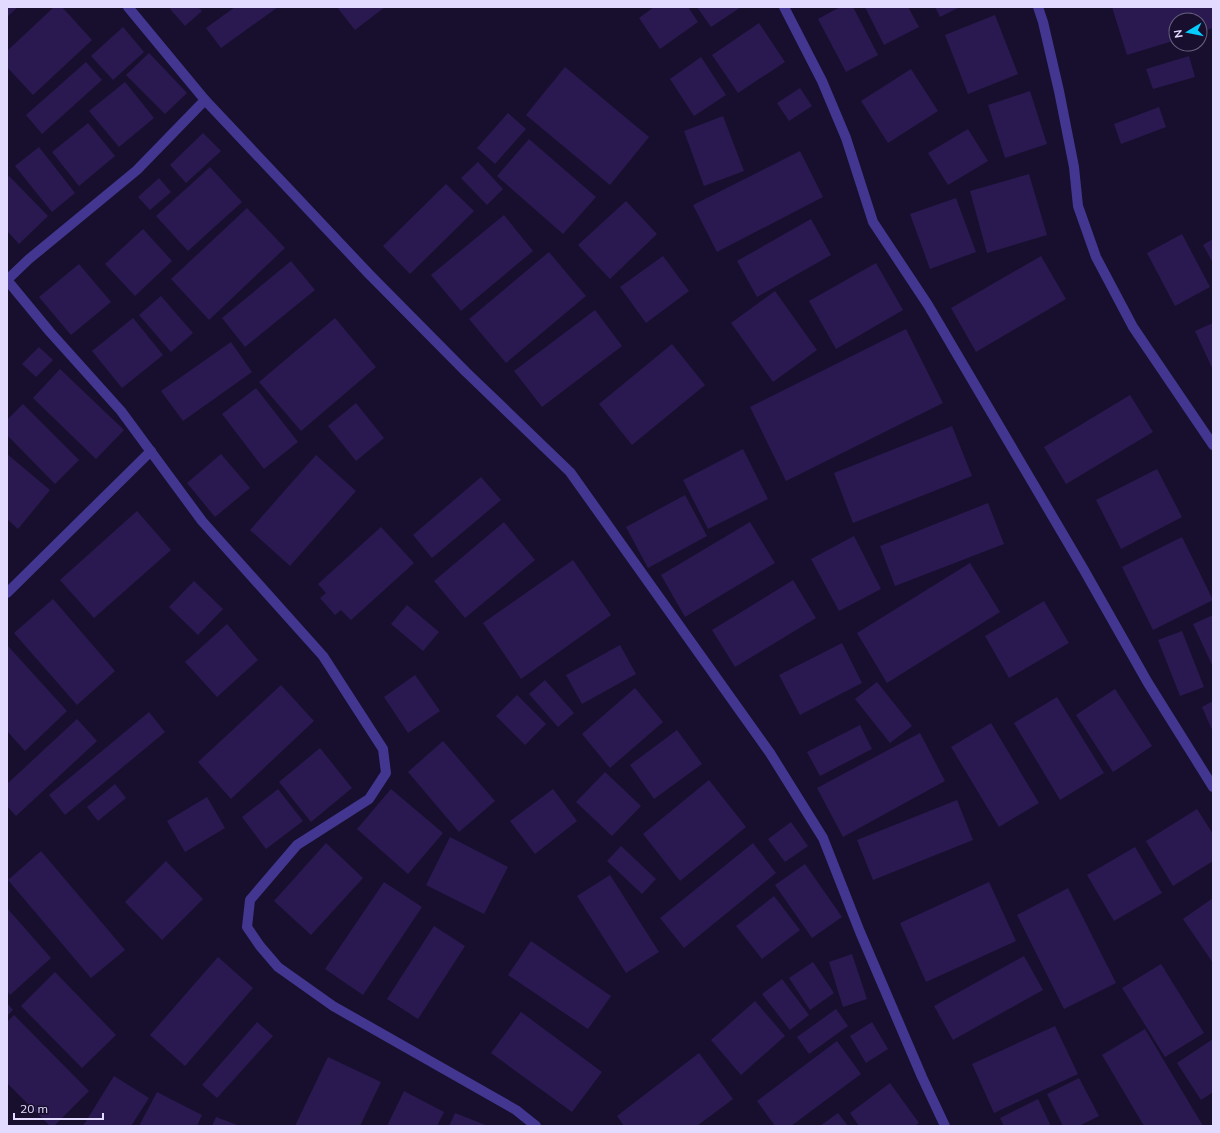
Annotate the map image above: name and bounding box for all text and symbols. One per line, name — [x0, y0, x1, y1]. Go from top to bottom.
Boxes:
north arrow — [1168, 12, 1208, 52]
text: N — [1171, 28, 1186, 39]
scale bar — [14, 1095, 103, 1121]
text: 20 m — [20, 1101, 48, 1116]

